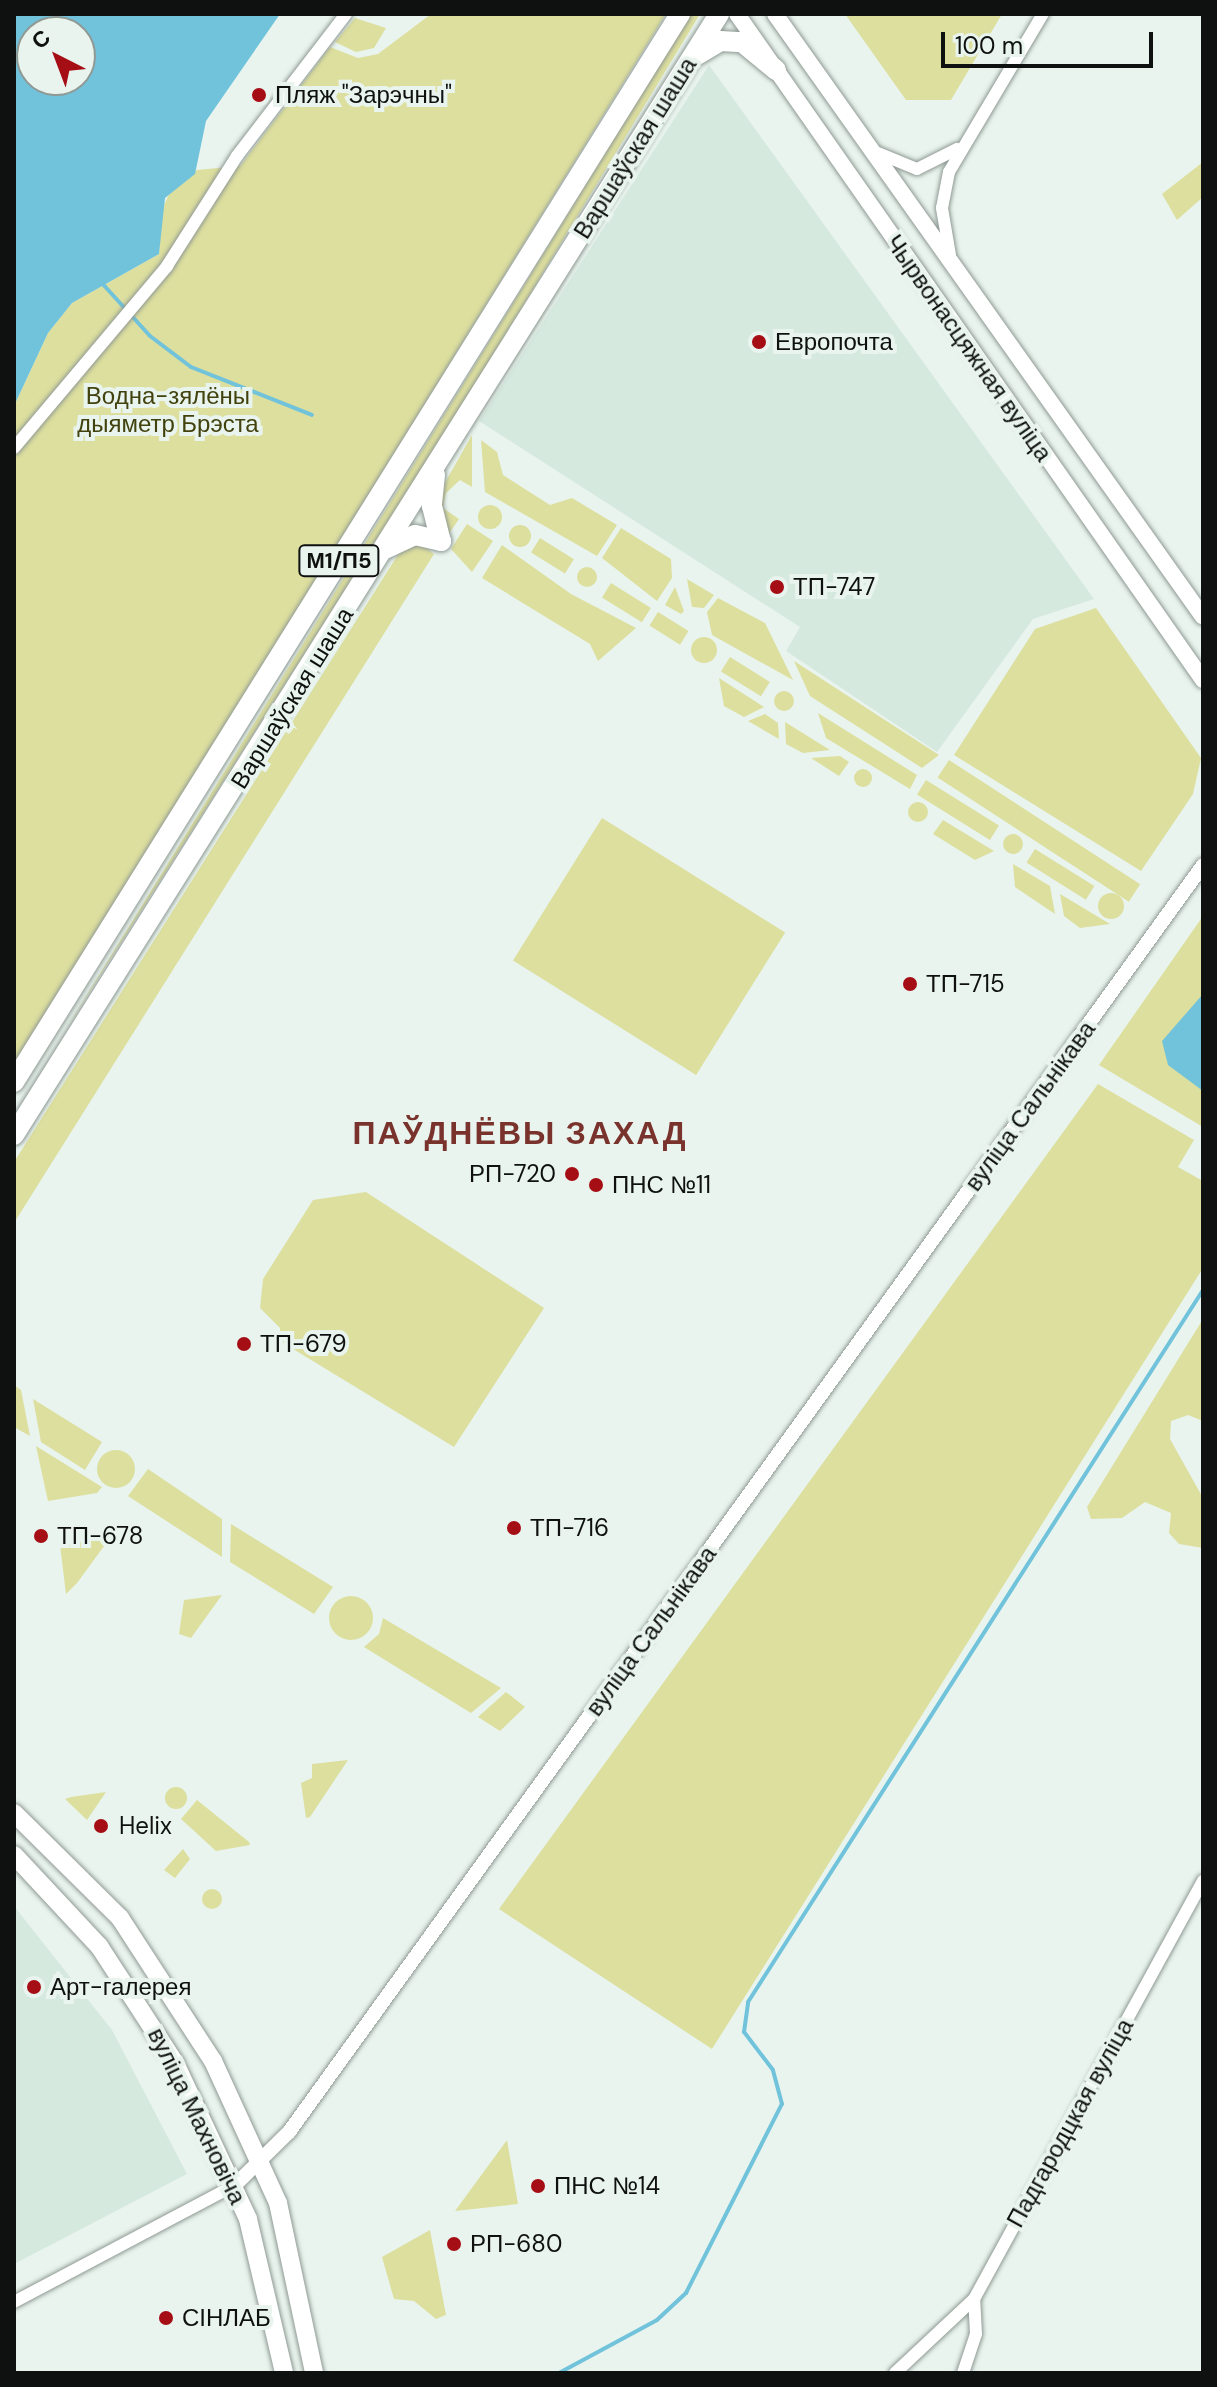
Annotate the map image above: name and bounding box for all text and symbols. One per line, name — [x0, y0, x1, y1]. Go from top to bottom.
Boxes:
north arrow — [16, 16, 96, 96]
scale bar — [945, 16, 1157, 66]
text: С — [25, 23, 57, 55]
text: 100 m — [955, 30, 1023, 61]
street label: Варшаўская шаша — [568, 52, 702, 244]
place label: Пляж "Зарэчны" — [275, 81, 452, 109]
marker: Пляж "Зарэчны" — [250, 86, 268, 104]
street label: Чырвонасцяжная вуліца — [880, 229, 1058, 467]
place label: Европочта — [775, 328, 893, 356]
marker: Европочта — [750, 333, 768, 351]
park label: Водна-зялёны дыяметр Брэста — [77, 382, 259, 438]
road number: М1/П5 — [297, 543, 381, 579]
place label: ТП-747 — [793, 573, 875, 601]
marker: ТП-747 — [768, 578, 786, 596]
street label: Варшаўская шаша — [225, 602, 359, 794]
place label: ТП-715 — [926, 970, 1005, 998]
marker: ТП-715 — [901, 975, 919, 993]
street label: вуліца Сальнікава — [959, 1016, 1101, 1196]
district label: ПАЎДНЁВЫ ЗАХАД — [353, 1114, 687, 1152]
place label: РП-720 — [469, 1160, 556, 1188]
marker: РП-720 — [563, 1165, 581, 1183]
place label: ПНС №11 — [612, 1171, 711, 1199]
marker: ПНС №11 — [587, 1176, 605, 1194]
place label: ТП-679 — [260, 1330, 347, 1358]
marker: ТП-679 — [235, 1335, 253, 1353]
place label: ТП-716 — [530, 1514, 609, 1542]
marker: ТП-716 — [505, 1519, 523, 1537]
place label: ТП-678 — [57, 1522, 143, 1550]
marker: ТП-678 — [32, 1527, 50, 1545]
street label: вуліца Сальнікава — [580, 1541, 722, 1721]
place label: Helix — [119, 1812, 172, 1840]
marker: Helix — [90, 1815, 112, 1837]
place label: Арт-галерея — [50, 1973, 191, 2001]
marker: Арт-галерея — [25, 1978, 43, 1996]
street label: Падгародцкая вуліца — [1001, 2014, 1139, 2232]
street label: вуліца Махновіча — [142, 2023, 252, 2209]
place label: ПНС №14 — [554, 2172, 660, 2200]
marker: ПНС №14 — [529, 2177, 547, 2195]
place label: РП-680 — [470, 2230, 562, 2258]
marker: РП-680 — [445, 2235, 463, 2253]
place label: СІНЛАБ — [182, 2304, 271, 2332]
marker: СІНЛАБ — [157, 2309, 175, 2327]

